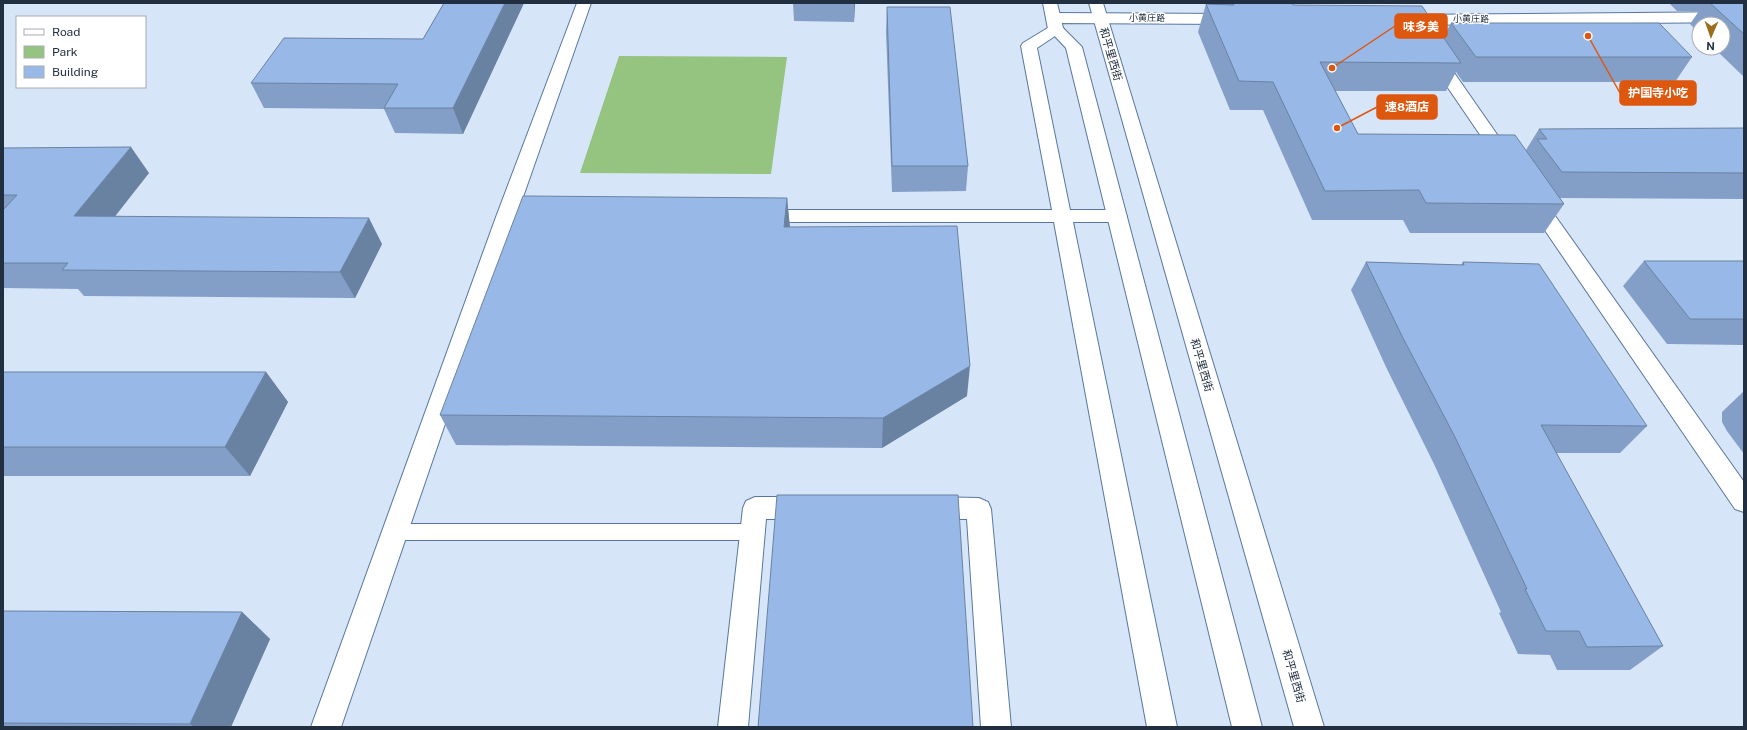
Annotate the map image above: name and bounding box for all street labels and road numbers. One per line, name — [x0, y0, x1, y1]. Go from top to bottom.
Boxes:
street label: 小黄庄路 — [1129, 12, 1165, 23]
street label: 小黄庄路 — [1453, 13, 1489, 24]
street label: 和平里西街 — [1098, 26, 1124, 82]
street label: 和平里西街 — [1189, 337, 1215, 393]
street label: 和平里西街 — [1281, 648, 1307, 704]

